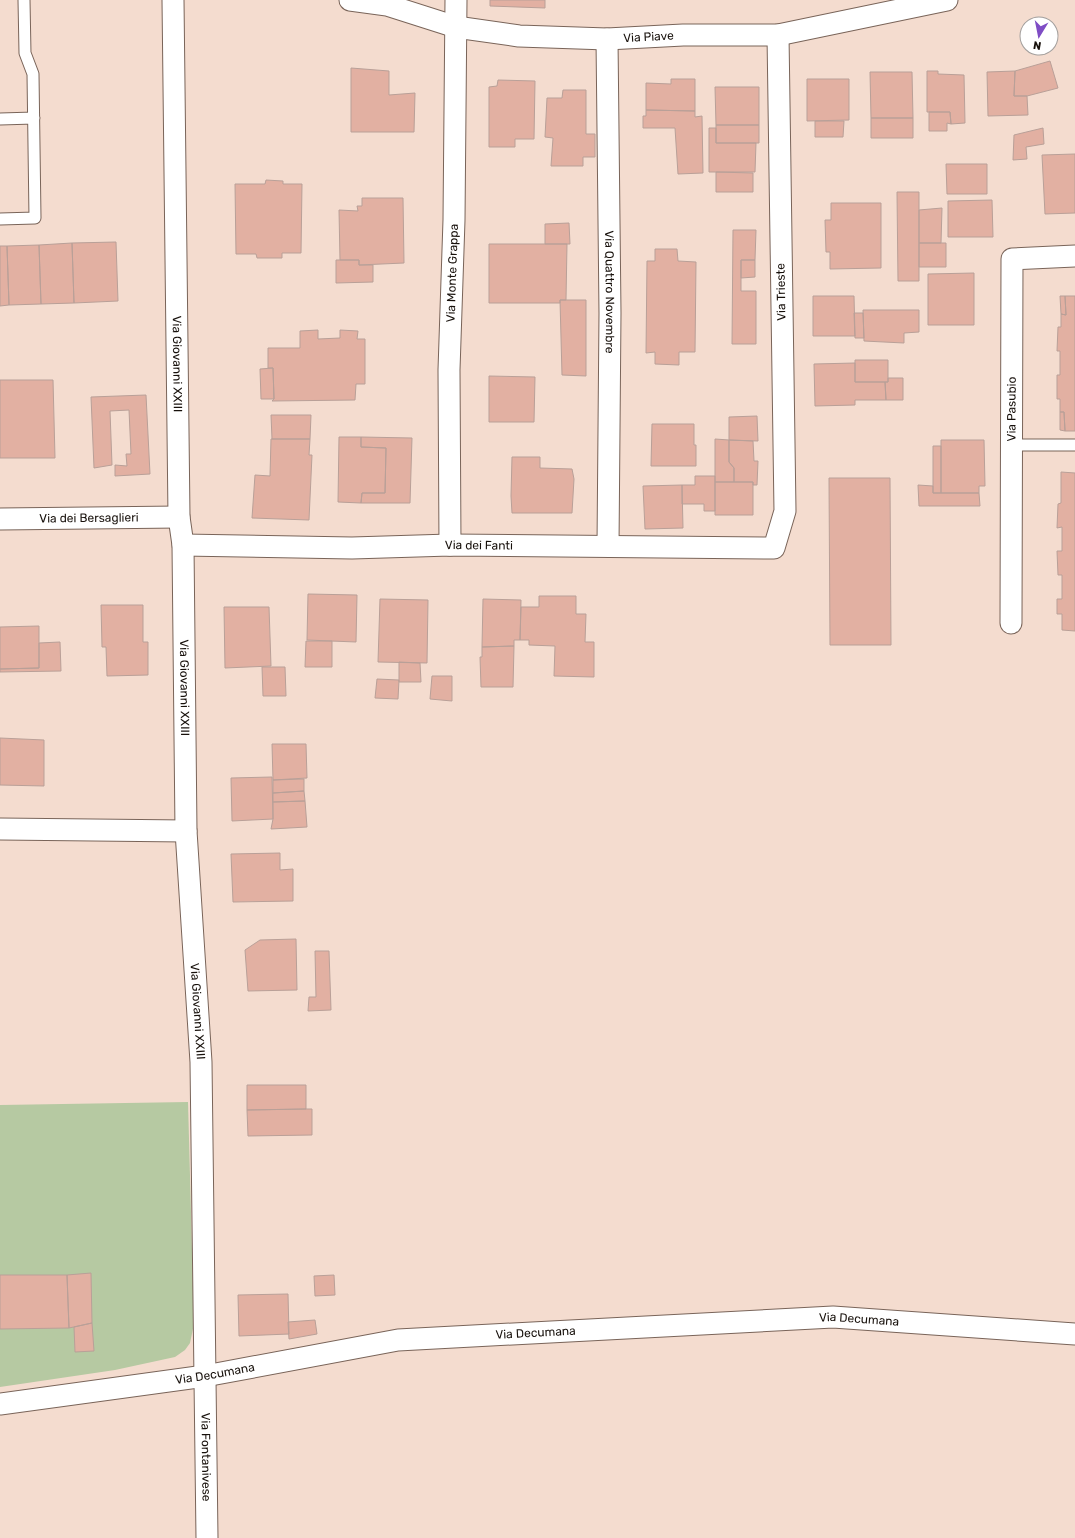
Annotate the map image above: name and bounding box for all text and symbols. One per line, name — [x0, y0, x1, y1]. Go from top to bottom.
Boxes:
north arrow — [1019, 16, 1059, 56]
street label: Via Piave — [623, 28, 674, 45]
text: N — [1032, 38, 1042, 52]
street label: Via Monte Grappa — [444, 224, 461, 323]
street label: Via Quattro Novembre — [602, 230, 617, 354]
street label: Via Trieste — [773, 263, 789, 321]
street label: Via Giovanni XXIII — [170, 316, 185, 412]
street label: Via Pasubio — [1004, 376, 1019, 441]
street label: Via dei Bersaglieri — [39, 510, 139, 526]
street label: Via dei Fanti — [445, 538, 513, 553]
street label: Via Giovanni XXIII — [177, 639, 192, 736]
street label: Via Giovanni XXIII — [188, 963, 208, 1060]
street label: Via Decumana — [819, 1310, 900, 1329]
street label: Via Decumana — [495, 1324, 576, 1342]
street label: Via Decumana — [174, 1360, 256, 1387]
street label: Via Fontanivese — [198, 1413, 214, 1502]

